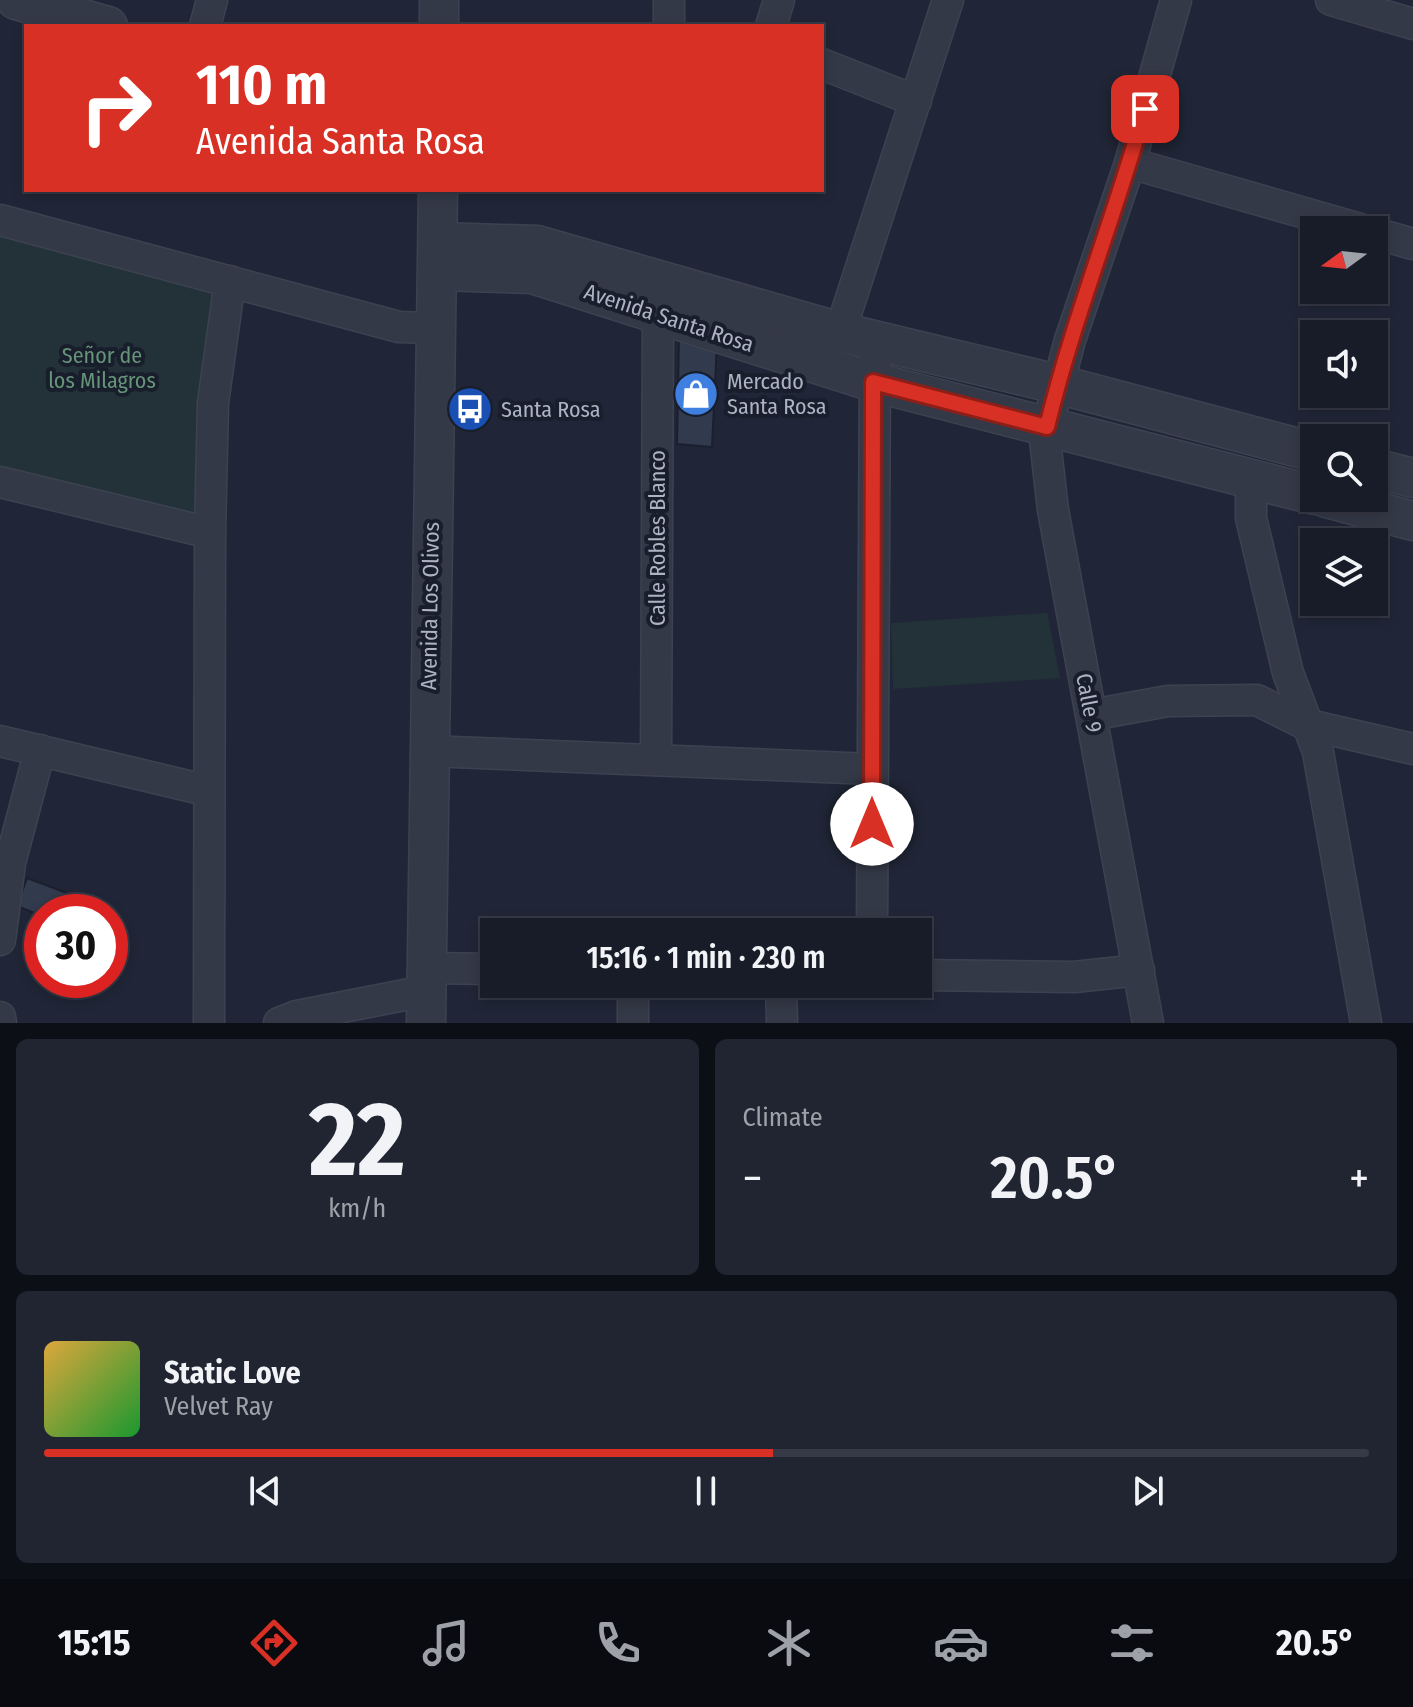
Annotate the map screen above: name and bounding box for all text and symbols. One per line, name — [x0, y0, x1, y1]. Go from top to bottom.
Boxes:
text: 110 m — [196, 52, 327, 119]
icon: right — [64, 56, 168, 160]
pin — [1111, 75, 1179, 143]
icon: arrive — [1123, 87, 1167, 131]
text: Avenida Santa Rosa — [196, 120, 485, 164]
north arrow — [1300, 216, 1388, 304]
map controls — [1300, 216, 1388, 616]
street label: Avenida Santa Rosa — [581, 278, 757, 358]
button: sound — [1300, 320, 1388, 408]
park label: Señor de los Milagros — [48, 342, 156, 394]
place label: Mercado Santa Rosa — [727, 368, 827, 420]
shop icon: Mercado Santa Rosa — [672, 370, 720, 418]
bus stop icon: Santa Rosa — [446, 385, 494, 433]
place label: Santa Rosa — [501, 396, 601, 423]
button: search — [1300, 424, 1388, 512]
street label: Calle Robles Blanco — [644, 450, 671, 626]
street label: Avenida Los Olivos — [415, 522, 445, 690]
button: layers — [1300, 528, 1388, 616]
street label: Calle 9 — [1070, 671, 1108, 735]
position arrow — [830, 782, 914, 866]
speed limit sign: 30 — [24, 894, 128, 998]
text: 15:16 · 1 min · 230 m — [587, 940, 825, 976]
text: 22 — [309, 1078, 405, 1203]
text: Climate — [743, 1102, 823, 1133]
text: 20.5° — [990, 1142, 1121, 1214]
text: − — [743, 1152, 762, 1205]
text: + — [1349, 1152, 1369, 1205]
text: km/h — [328, 1193, 386, 1224]
text: Static Love — [164, 1355, 301, 1391]
text: Velvet Ray — [164, 1391, 273, 1422]
icon: previous — [243, 1469, 287, 1513]
icon: pause — [684, 1469, 728, 1513]
icon: next — [1126, 1469, 1170, 1513]
icon: directions — [246, 1615, 302, 1671]
icon: music — [418, 1615, 474, 1671]
icon: phone — [590, 1615, 646, 1671]
icon: climate — [761, 1615, 817, 1671]
icon: car — [933, 1615, 989, 1671]
icon: filters — [1104, 1615, 1160, 1671]
text: 15:15 — [58, 1621, 131, 1665]
text: 20.5° — [1276, 1621, 1355, 1665]

